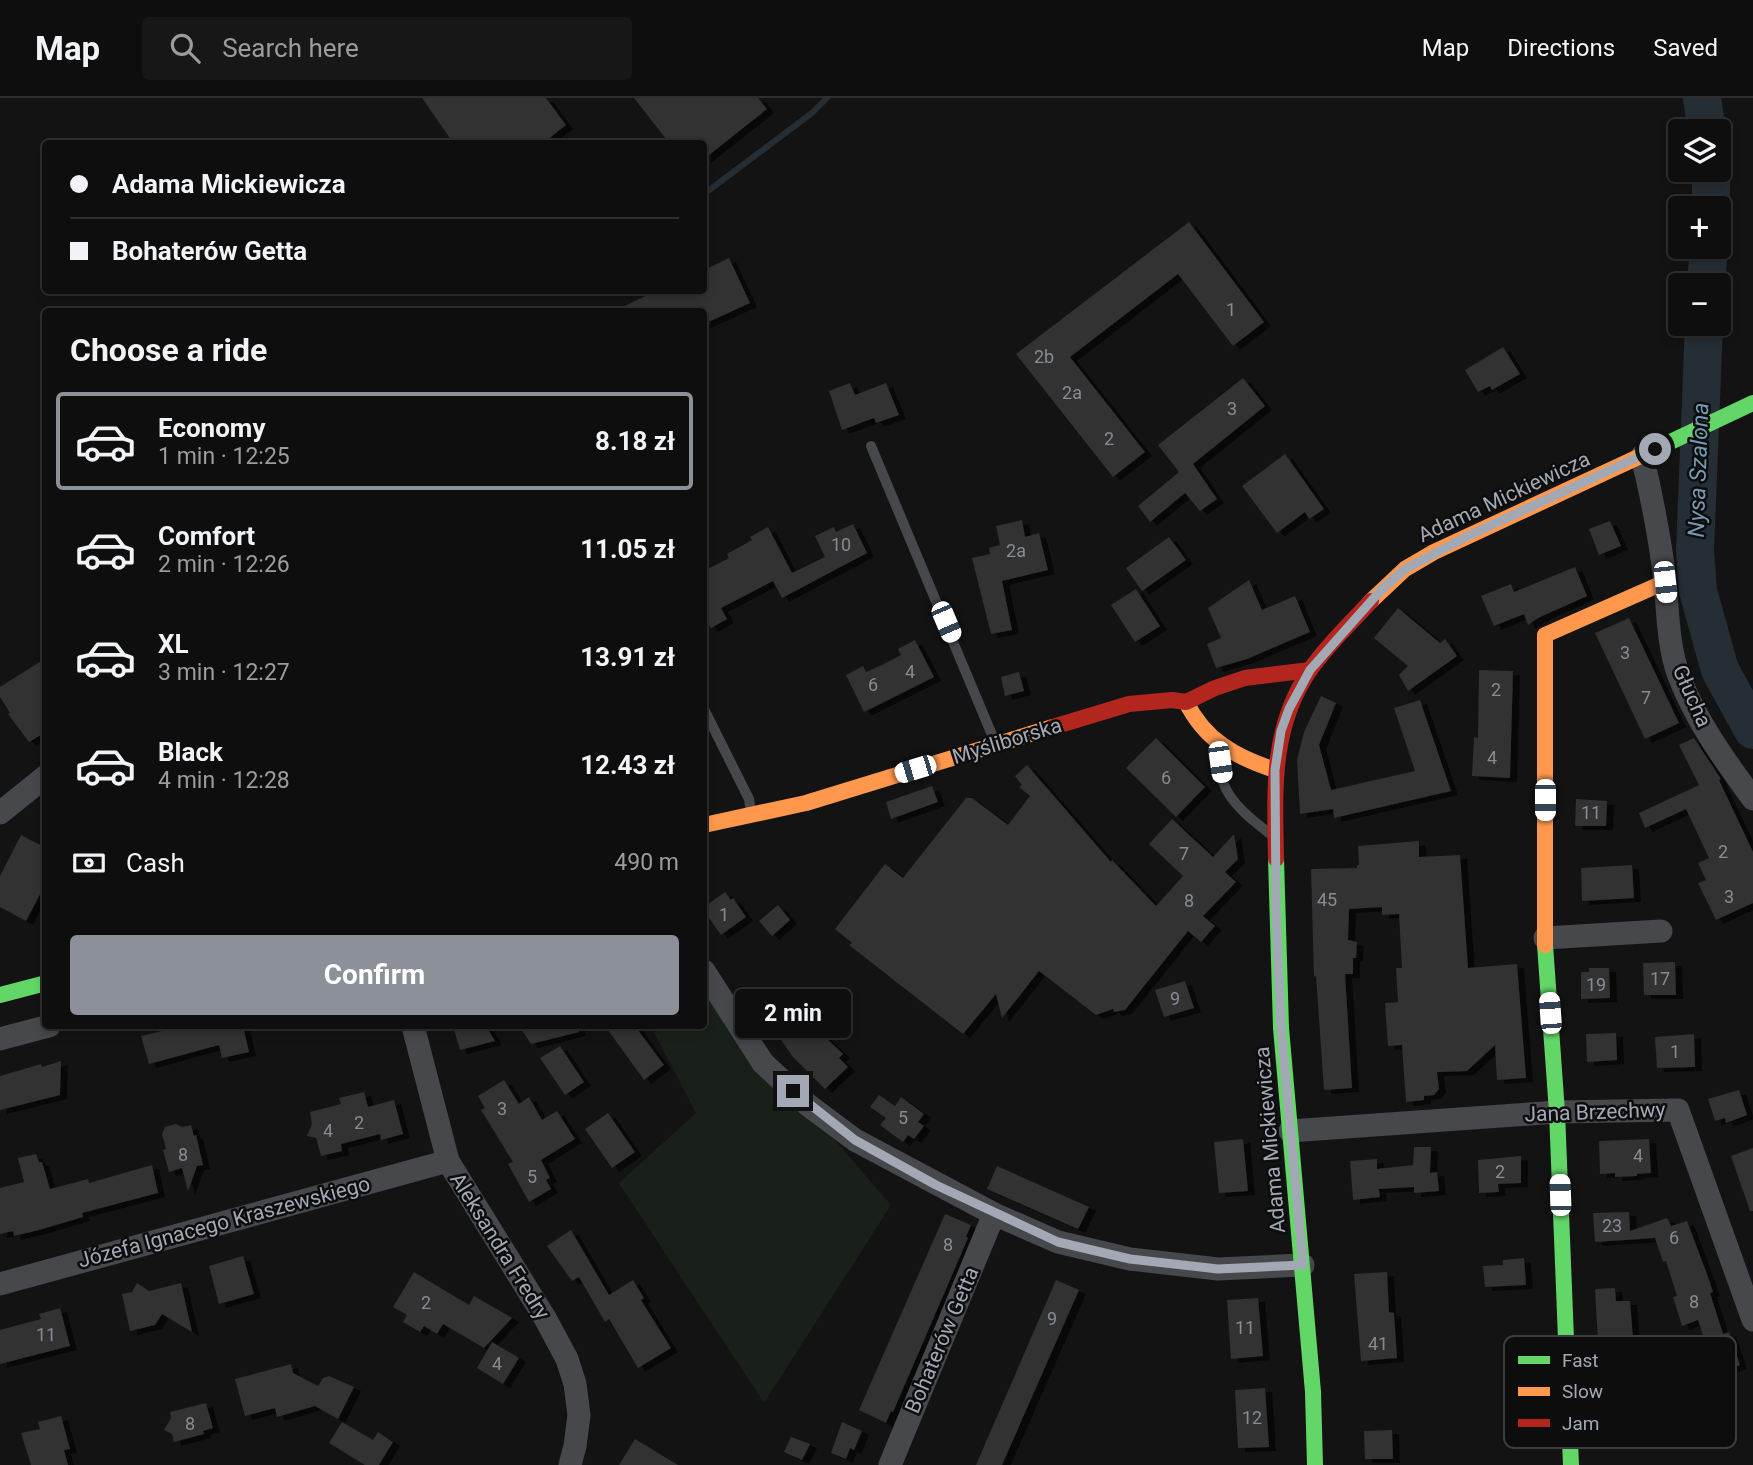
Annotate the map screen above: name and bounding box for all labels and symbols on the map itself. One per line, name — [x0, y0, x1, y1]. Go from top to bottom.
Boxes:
house number: 1 — [1226, 299, 1236, 320]
house number: 2b — [1034, 346, 1054, 367]
house number: 2a — [1062, 382, 1082, 403]
house number: 3 — [1227, 398, 1237, 419]
water label: Nysa Szalona — [1683, 402, 1714, 538]
house number: 2 — [1104, 428, 1114, 449]
route start — [1639, 433, 1671, 465]
street label: Adama Mickiewicza — [1414, 447, 1594, 547]
house number: 10 — [831, 534, 851, 555]
house number: 2a — [1006, 540, 1026, 561]
car — [1653, 560, 1678, 604]
car — [929, 599, 964, 645]
house number: 3 — [1620, 642, 1630, 663]
house number: 4 — [905, 661, 915, 682]
street label: Głucha — [1668, 661, 1716, 731]
house number: 6 — [868, 674, 878, 695]
house number: 2 — [1491, 679, 1501, 700]
house number: 7 — [1641, 687, 1651, 708]
street label: Myśliborska — [949, 713, 1065, 769]
car — [1207, 740, 1234, 784]
house number: 4 — [1487, 747, 1497, 768]
car — [892, 753, 939, 785]
house number: 6 — [1161, 767, 1171, 788]
car — [1535, 779, 1556, 821]
house number: 11 — [1581, 802, 1601, 823]
house number: 2 — [1718, 841, 1728, 862]
house number: 7 — [1179, 843, 1189, 864]
house number: 3 — [1724, 886, 1734, 907]
house number: 45 — [1317, 889, 1337, 910]
house number: 8 — [1184, 890, 1194, 911]
house number: 1 — [719, 904, 729, 925]
house number: 17 — [1650, 968, 1670, 989]
house number: 19 — [1586, 974, 1606, 995]
house number: 9 — [1170, 988, 1180, 1009]
callout: 2 min — [735, 990, 851, 1038]
car — [1539, 991, 1562, 1035]
house number: 1 — [1670, 1041, 1680, 1062]
street label: Adama Mickiewicza — [1250, 1046, 1290, 1234]
route end — [777, 1075, 809, 1107]
house number: 3 — [497, 1098, 507, 1119]
street label: Jana Brzechwy — [1524, 1098, 1666, 1126]
house number: 5 — [898, 1107, 908, 1128]
house number: 2 — [354, 1112, 364, 1133]
house number: 4 — [323, 1120, 333, 1141]
house number: 8 — [178, 1144, 188, 1165]
house number: 4 — [1633, 1145, 1643, 1166]
house number: 2 — [1495, 1161, 1505, 1182]
house number: 5 — [527, 1166, 537, 1187]
street label: Aleksandra Fredry — [445, 1168, 555, 1324]
street label: Józefa Ignacego Kraszewskiego — [75, 1171, 373, 1273]
car — [1549, 1174, 1572, 1216]
house number: 23 — [1602, 1215, 1622, 1236]
house number: 6 — [1669, 1227, 1679, 1248]
house number: 8 — [943, 1234, 953, 1255]
street label: Bohaterów Getta — [900, 1263, 984, 1417]
house number: 8 — [1689, 1291, 1699, 1312]
house number: 2 — [421, 1292, 431, 1313]
house number: 9 — [1047, 1308, 1057, 1329]
house number: 11 — [1235, 1317, 1255, 1338]
house number: 11 — [36, 1324, 56, 1345]
house number: 41 — [1368, 1333, 1388, 1354]
legend — [1504, 1336, 1736, 1448]
text: Fast — [1562, 1349, 1599, 1372]
house number: 4 — [492, 1353, 502, 1374]
text: Slow — [1562, 1380, 1603, 1403]
house number: 12 — [1242, 1407, 1262, 1428]
text: Jam — [1562, 1412, 1599, 1435]
house number: 8 — [185, 1413, 195, 1434]

